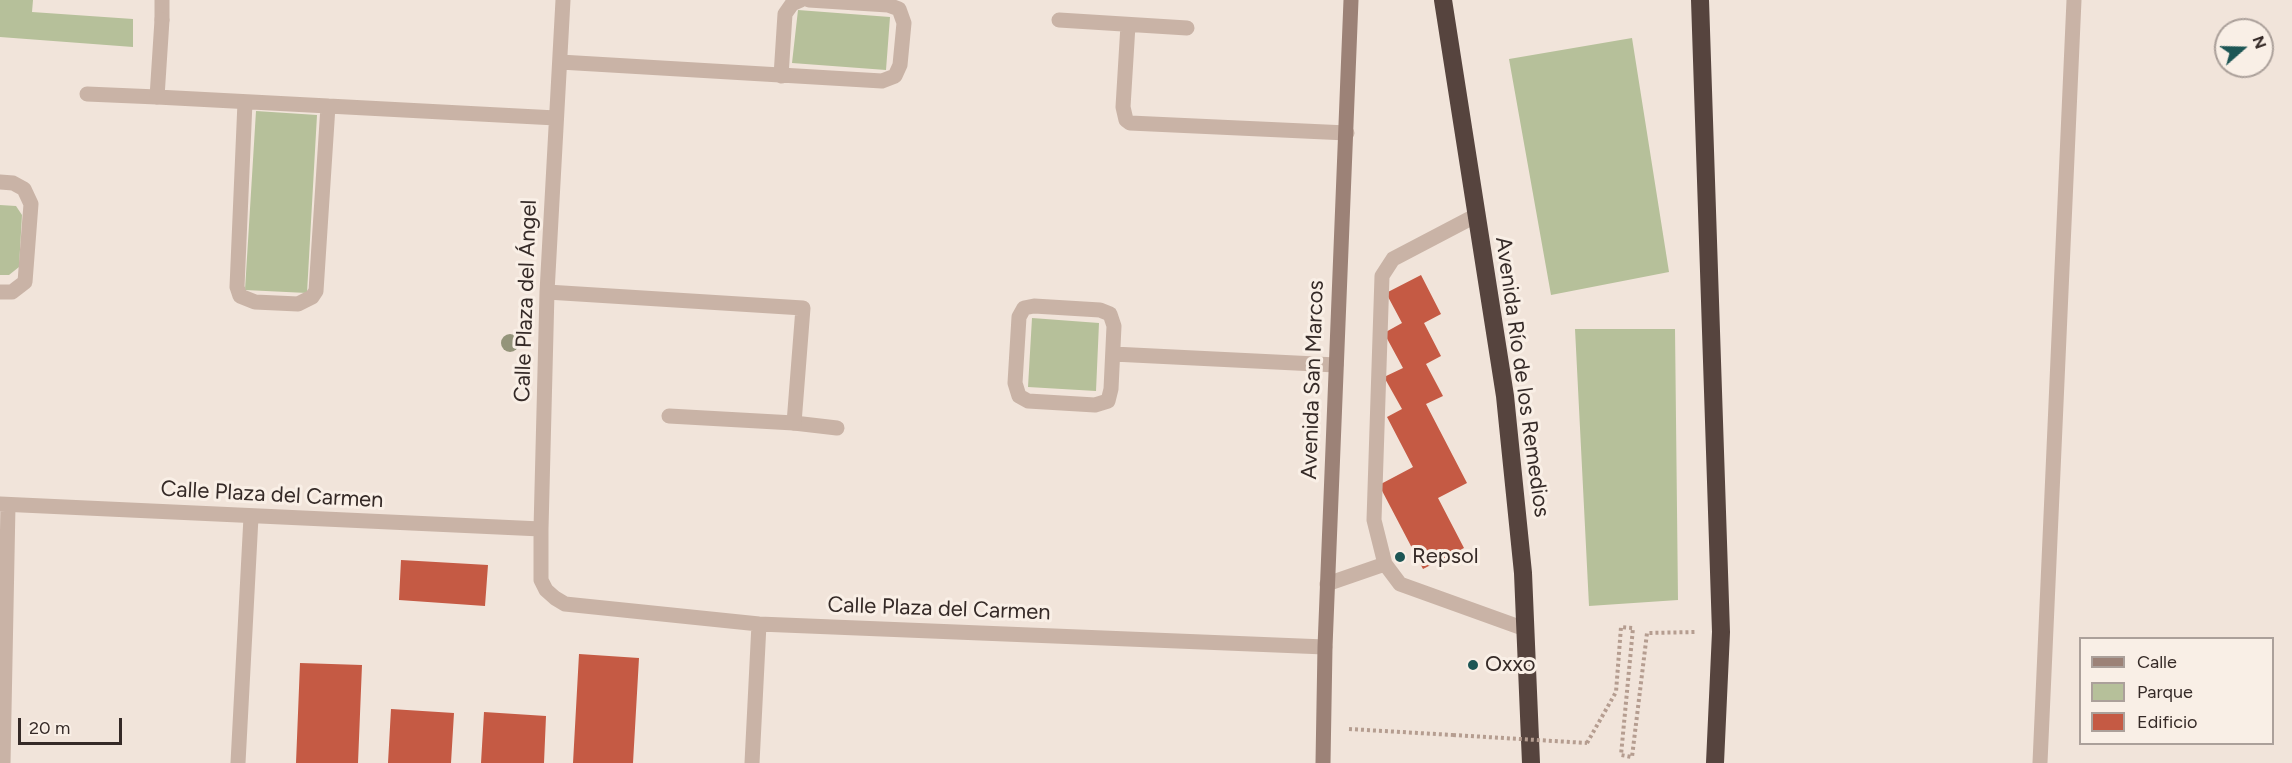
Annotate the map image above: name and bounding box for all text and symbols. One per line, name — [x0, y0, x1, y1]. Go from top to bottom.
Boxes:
north arrow — [2214, 18, 2274, 78]
text: N — [2248, 33, 2271, 51]
street label: Calle Plaza del Ángel — [509, 199, 543, 403]
street label: Avenida Río de los Remedios — [1489, 235, 1555, 519]
street label: Avenida San Marcos — [1296, 280, 1330, 480]
street label: Calle Plaza del Carmen — [160, 476, 384, 514]
place label: Repsol — [1412, 544, 1479, 570]
marker: Repsol — [1393, 550, 1407, 564]
street label: Calle Plaza del Carmen — [827, 592, 1051, 626]
legend — [2079, 637, 2274, 745]
text: Calle — [2137, 651, 2177, 673]
place label: Oxxo — [1485, 652, 1536, 678]
marker: Oxxo — [1466, 658, 1480, 672]
text: Parque — [2137, 681, 2193, 703]
scale bar — [21, 706, 124, 744]
text: Edificio — [2137, 711, 2198, 733]
text: 20 m — [29, 717, 70, 739]

